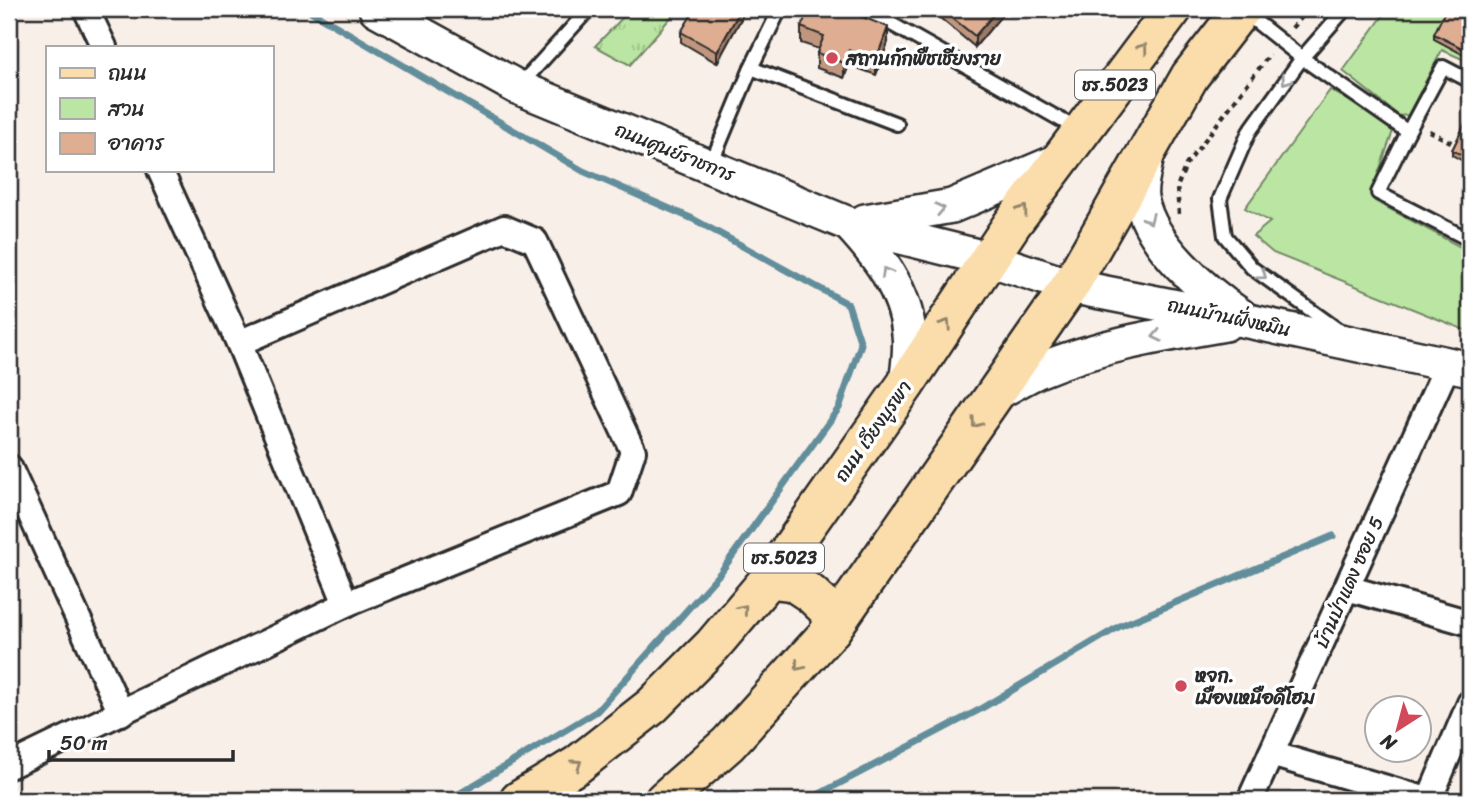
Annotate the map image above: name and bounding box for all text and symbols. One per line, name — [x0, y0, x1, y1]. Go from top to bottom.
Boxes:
place label: สถานกักพืชเชียงราย — [845, 42, 1002, 75]
one-way arrow — [1135, 43, 1148, 56]
legend — [46, 46, 273, 172]
marker: สถานกักพืชเชียงราย — [824, 50, 840, 66]
text: ถนน — [108, 54, 147, 92]
road number: ชร.5023 — [1075, 70, 1155, 100]
one-way arrow — [1282, 72, 1294, 85]
text: สวน — [107, 90, 145, 128]
street label: ถนนศูนย์ราชการ — [610, 113, 741, 191]
text: อาคาร — [107, 124, 165, 162]
one-way arrow — [934, 202, 946, 217]
one-way arrow — [1014, 205, 1027, 218]
one-way arrow — [1141, 212, 1155, 224]
one-way arrow — [881, 267, 894, 279]
one-way arrow — [1254, 267, 1267, 280]
street label: ถนนบ้านฝั่งหมิน — [1164, 288, 1294, 346]
one-way arrow — [937, 319, 950, 332]
one-way arrow — [1151, 327, 1163, 342]
street label: ถนน เวียงบูรพา — [826, 373, 920, 489]
one-way arrow — [972, 415, 984, 428]
street label: บ้านป่าแดง ซอย 5 — [1305, 510, 1393, 653]
road number: ชร.5023 — [744, 544, 824, 572]
one-way arrow — [735, 605, 747, 618]
one-way arrow — [795, 658, 807, 671]
place label: หจก. เมืองเหนือดีโฮม — [1195, 659, 1315, 714]
marker: หจก. เมืองเหนือดีโฮม — [1173, 678, 1189, 694]
north arrow — [1364, 694, 1434, 764]
scale bar — [49, 718, 233, 762]
text: 50 m — [60, 724, 108, 762]
text: N — [1373, 725, 1404, 760]
one-way arrow — [569, 760, 582, 772]

